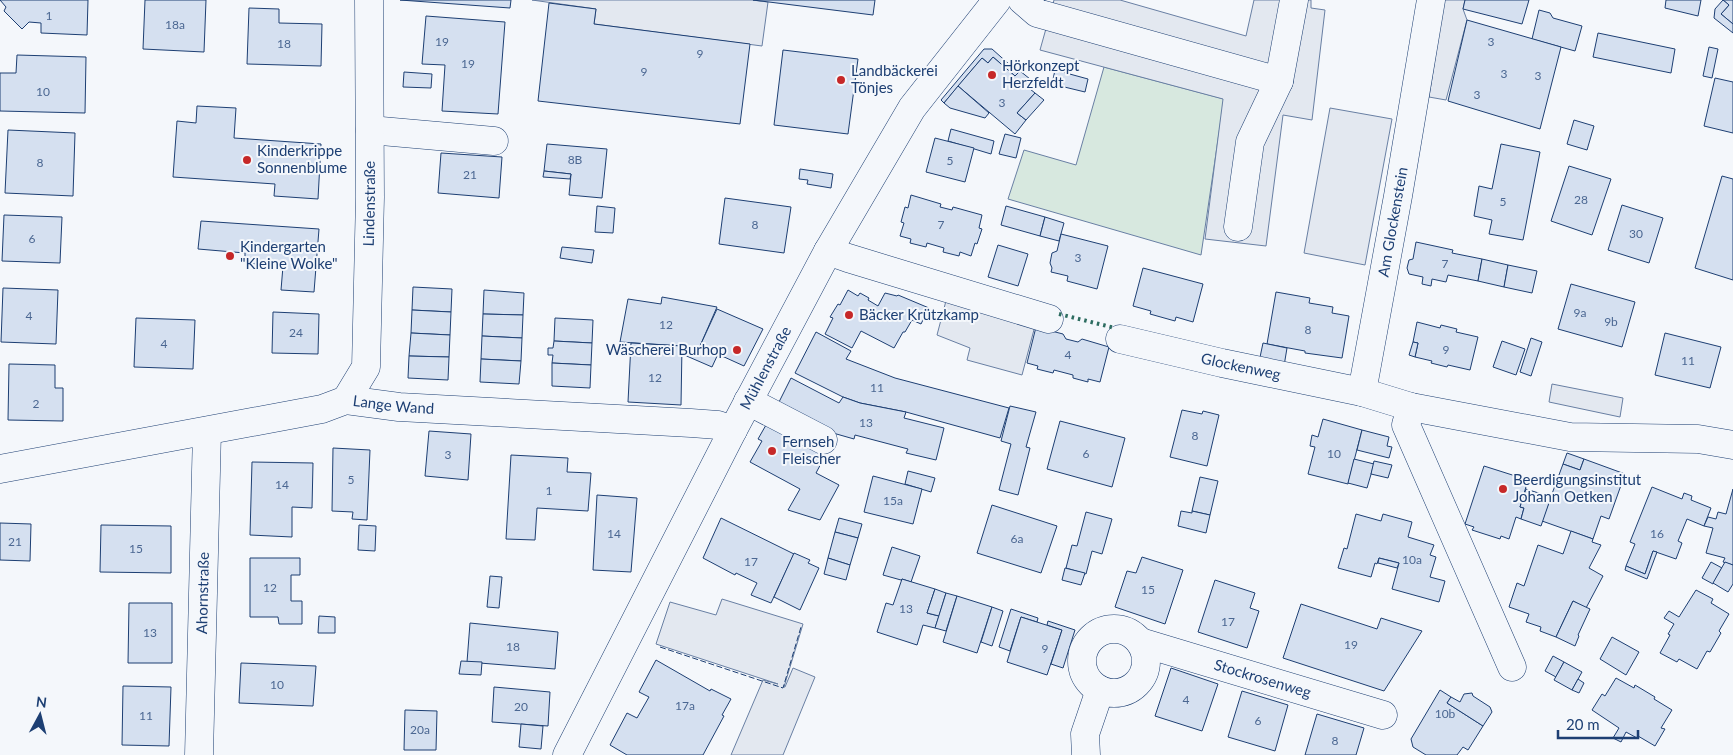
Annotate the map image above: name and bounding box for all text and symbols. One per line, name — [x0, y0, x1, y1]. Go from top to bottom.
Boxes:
house number: 1 — [46, 8, 53, 23]
house number: 18a — [165, 17, 185, 32]
house number: 19 — [435, 34, 449, 49]
house number: 3 — [1488, 34, 1495, 49]
house number: 18 — [277, 36, 291, 51]
house number: 9 — [697, 46, 704, 61]
house number: 19 — [461, 56, 475, 71]
place label: Hörkonzept Herzfeldt — [1002, 56, 1080, 91]
place label: Landbäckerei Tönjes — [851, 61, 938, 96]
house number: 9 — [641, 64, 648, 79]
house number: 3 — [1501, 66, 1508, 81]
house number: 3 — [1535, 68, 1542, 83]
marker: Hörkonzept Herzfeldt — [986, 69, 998, 81]
marker: Landbäckerei Tönjes — [835, 74, 847, 86]
house number: 10 — [36, 84, 50, 99]
house number: 3 — [1474, 87, 1481, 102]
house number: 3 — [999, 95, 1006, 110]
place label: Kinderkrippe Sonnenblume — [257, 141, 347, 176]
house number: 8B — [568, 152, 583, 167]
house number: 5 — [947, 153, 954, 168]
marker: Kinderkrippe Sonnenblume — [241, 154, 253, 166]
house number: 8 — [37, 155, 44, 170]
street label: Lindenstraße — [359, 161, 378, 247]
street label: Am Glockenstein — [1373, 165, 1411, 278]
house number: 21 — [463, 167, 477, 182]
house number: 28 — [1574, 192, 1588, 207]
house number: 5 — [1500, 194, 1507, 209]
house number: 8 — [752, 217, 759, 232]
house number: 7 — [938, 217, 945, 232]
house number: 30 — [1629, 226, 1643, 241]
house number: 6 — [29, 231, 36, 246]
place label: Kindergarten "Kleine Wolke" — [240, 237, 338, 272]
marker: Kindergarten "Kleine Wolke" — [224, 250, 236, 262]
house number: 3 — [1075, 250, 1082, 265]
house number: 7 — [1442, 256, 1449, 271]
place label: Bäcker Krützkamp — [859, 305, 979, 323]
house number: 9a — [1574, 305, 1586, 320]
house number: 4 — [26, 308, 33, 323]
marker: Bäcker Krützkamp — [843, 309, 855, 321]
house number: 9b — [1604, 314, 1618, 329]
house number: 12 — [659, 317, 673, 332]
house number: 8 — [1305, 322, 1312, 337]
street label: Mühlenstraße — [736, 323, 794, 412]
house number: 24 — [289, 325, 303, 340]
house number: 4 — [161, 336, 168, 351]
place label: Wäscherei Burhop — [606, 340, 727, 358]
house number: 9 — [1443, 342, 1450, 357]
marker: Wäscherei Burhop — [731, 344, 743, 356]
house number: 4 — [1065, 347, 1072, 362]
street label: Glockenweg — [1199, 348, 1283, 383]
house number: 11 — [1681, 353, 1695, 368]
house number: 12 — [648, 370, 662, 385]
house number: 11 — [870, 380, 884, 395]
street label: Lange Wand — [352, 391, 435, 417]
house number: 2 — [33, 396, 40, 411]
house number: 13 — [859, 415, 873, 430]
house number: 8 — [1192, 428, 1199, 443]
place label: Fernseh Fleischer — [782, 432, 841, 467]
marker: Fernseh Fleischer — [766, 445, 778, 457]
house number: 6 — [1083, 446, 1090, 461]
house number: 10 — [1327, 446, 1341, 461]
house number: 3 — [445, 447, 452, 462]
place label: Beerdigungsinstitut Johann Oetken — [1513, 470, 1642, 505]
house number: 5 — [348, 472, 355, 487]
house number: 14 — [275, 477, 289, 492]
house number: 1 — [546, 483, 553, 498]
marker: Beerdigungsinstitut Johann Oetken — [1497, 483, 1509, 495]
house number: 15a — [883, 493, 903, 508]
house number: 14 — [607, 526, 621, 541]
house number: 16 — [1650, 526, 1664, 541]
house number: 6a — [1011, 531, 1023, 546]
house number: 21 — [8, 534, 22, 549]
house number: 15 — [129, 541, 143, 556]
street label: Ahornstraße — [192, 552, 212, 634]
house number: 10a — [1402, 552, 1422, 567]
house number: 17 — [744, 554, 758, 569]
house number: 12 — [263, 580, 277, 595]
house number: 15 — [1141, 582, 1155, 597]
house number: 13 — [899, 601, 913, 616]
house number: 17 — [1221, 614, 1235, 629]
house number: 13 — [143, 625, 157, 640]
house number: 19 — [1344, 637, 1358, 652]
house number: 18 — [506, 639, 520, 654]
house number: 9 — [1042, 641, 1049, 656]
street label: Stockrosenweg — [1212, 655, 1314, 701]
house number: 10 — [270, 677, 284, 692]
north arrow — [15, 690, 65, 740]
house number: 4 — [1183, 692, 1190, 707]
text: N — [35, 693, 48, 711]
house number: 17a — [675, 698, 695, 713]
house number: 20 — [514, 699, 528, 714]
house number: 10b — [1435, 706, 1456, 721]
house number: 11 — [139, 708, 153, 723]
scale bar — [1558, 708, 1638, 740]
house number: 6 — [1255, 713, 1262, 728]
text: 20 m — [1566, 715, 1600, 733]
house number: 20a — [410, 722, 430, 737]
house number: 8 — [1332, 733, 1339, 748]

